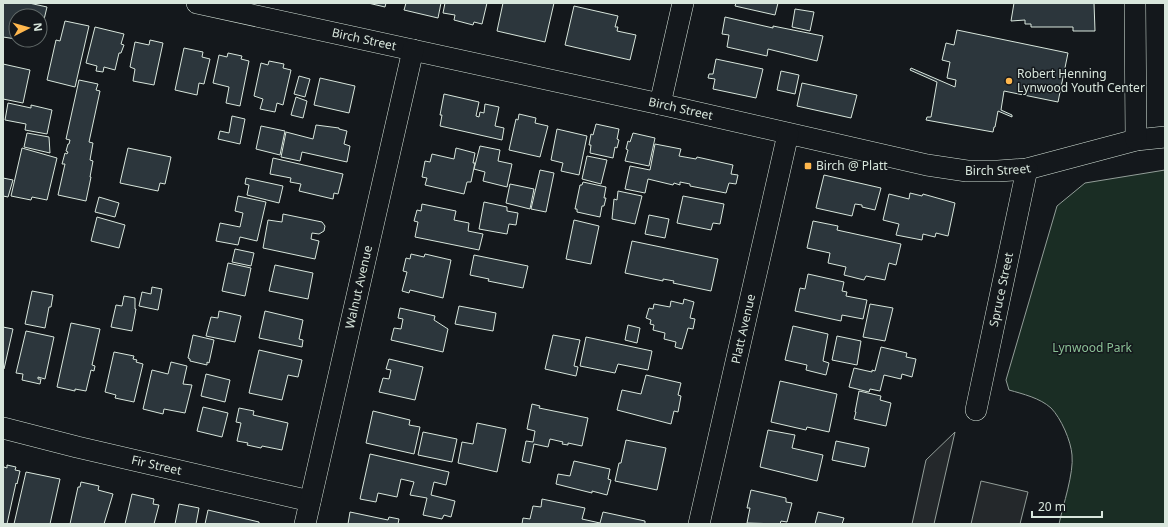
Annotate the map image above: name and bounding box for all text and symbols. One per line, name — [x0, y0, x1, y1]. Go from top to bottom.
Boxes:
north arrow — [8, 8, 48, 48]
text: N — [31, 22, 46, 32]
street label: Birch Street — [330, 24, 399, 54]
place label: Robert Henning Lynwood Youth Center — [1017, 65, 1145, 96]
marker: Robert Henning Lynwood Youth Center — [1004, 76, 1014, 86]
street label: Birch Street — [647, 93, 715, 124]
place label: Birch @ Platt — [816, 157, 888, 174]
street label: Birch Street — [965, 159, 1033, 179]
marker: Birch @ Platt — [803, 161, 813, 171]
street label: Walnut Avenue — [341, 243, 376, 330]
street label: Spruce Street — [985, 250, 1017, 328]
street label: Platt Avenue — [727, 292, 759, 365]
park label: Lynwood Park — [1052, 339, 1132, 356]
street label: Fir Street — [130, 451, 184, 479]
scale bar — [1032, 493, 1102, 519]
text: 20 m — [1038, 498, 1066, 515]

